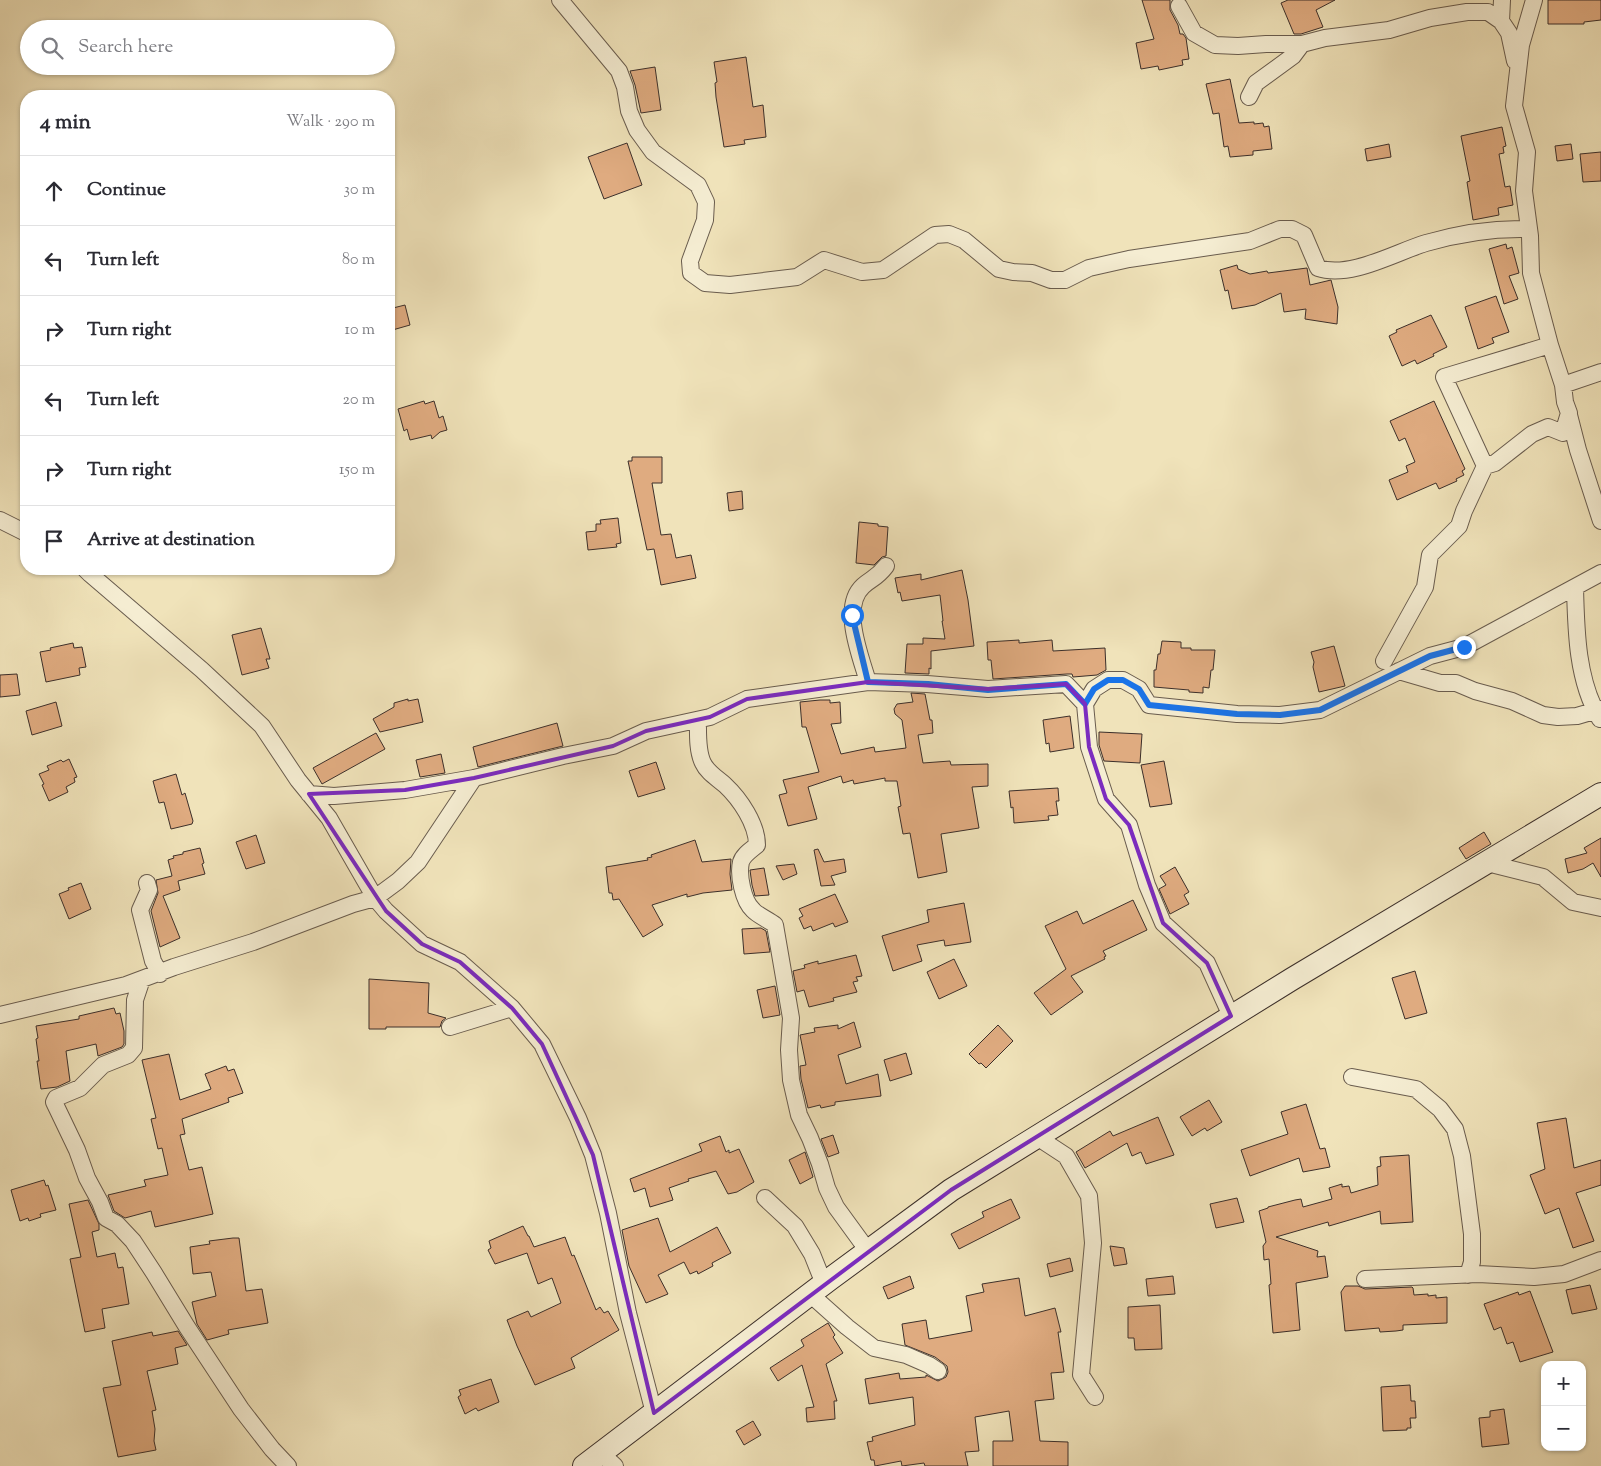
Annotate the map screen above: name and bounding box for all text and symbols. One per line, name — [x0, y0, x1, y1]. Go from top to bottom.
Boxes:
search box — [20, 20, 395, 75]
icon: search — [38, 34, 66, 62]
text: Search here — [78, 34, 173, 61]
text: 4 min — [40, 108, 91, 138]
text: Walk · 290 m — [286, 111, 375, 134]
icon: ahead — [40, 177, 68, 205]
text: Continue — [87, 177, 166, 204]
text: 30 m — [344, 179, 375, 202]
icon: left — [40, 247, 68, 275]
text: Turn left — [87, 247, 159, 274]
text: 80 m — [342, 249, 375, 272]
icon: right — [40, 317, 68, 345]
text: Turn right — [87, 317, 171, 344]
text: 10 m — [345, 319, 375, 342]
icon: left — [40, 387, 68, 415]
text: Turn left — [87, 387, 159, 414]
text: 20 m — [342, 389, 375, 412]
icon: right — [40, 457, 68, 485]
text: Turn right — [87, 457, 171, 484]
text: 150 m — [339, 459, 375, 482]
icon: arrive — [40, 527, 68, 555]
text: Arrive at destination — [87, 527, 255, 554]
route start — [841, 604, 864, 627]
route end — [1453, 636, 1476, 659]
map controls — [1541, 1361, 1586, 1451]
button: + — [1541, 1361, 1586, 1406]
button: − — [1541, 1406, 1586, 1451]

